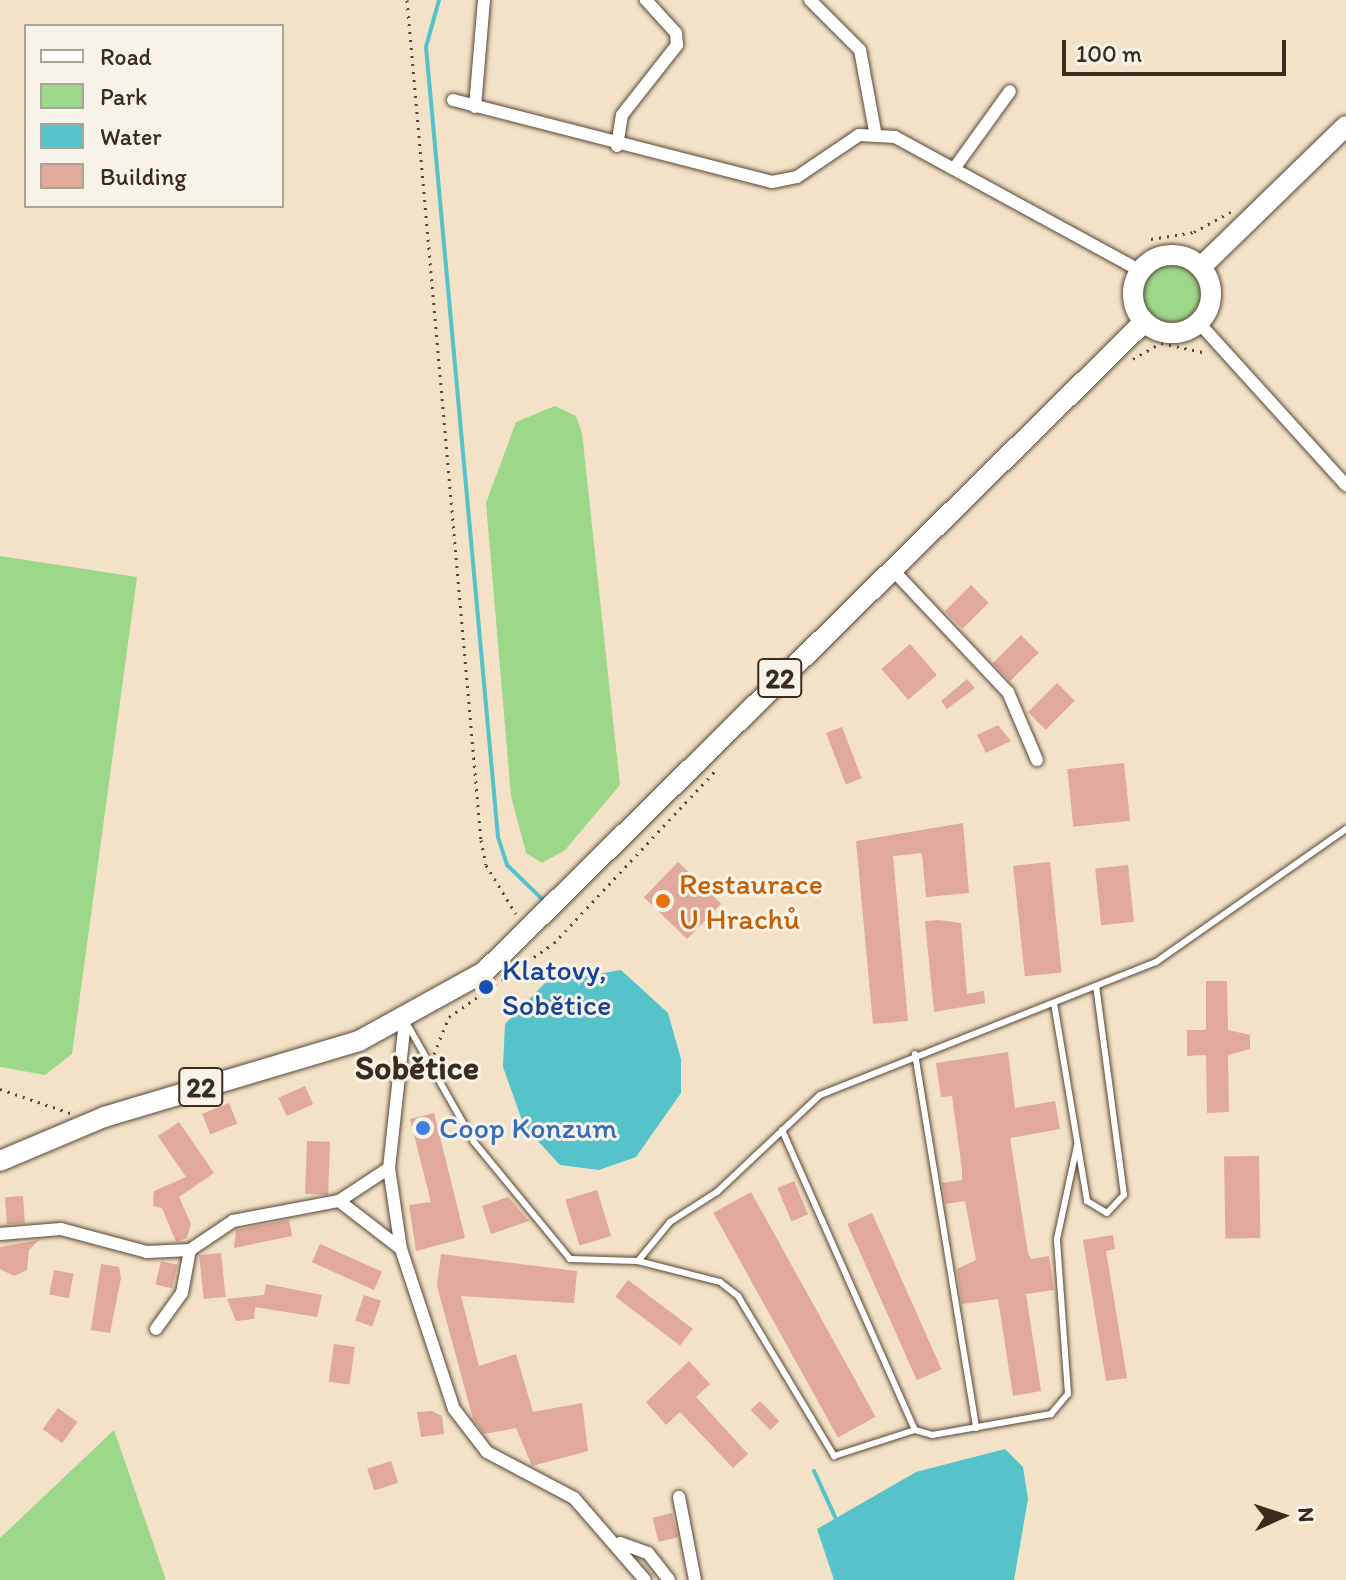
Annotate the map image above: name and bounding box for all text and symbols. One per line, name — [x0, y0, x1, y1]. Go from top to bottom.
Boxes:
legend — [24, 24, 284, 208]
scale bar — [1066, 24, 1290, 74]
text: 100 m — [1076, 39, 1142, 68]
text: Road — [100, 42, 152, 71]
text: Park — [100, 82, 147, 111]
text: Water — [100, 122, 162, 151]
text: Building — [100, 162, 187, 191]
road number: 22 — [756, 654, 804, 702]
place label: Restaurace U Hrachů — [679, 866, 823, 936]
marker: Restaurace U Hrachů — [654, 892, 672, 910]
place label: Klatovy, Sobětice — [502, 952, 612, 1022]
marker: Klatovy, Sobětice — [477, 978, 495, 996]
district label: Sobětice — [355, 1048, 479, 1088]
road number: 22 — [177, 1063, 225, 1111]
place label: Coop Konzum — [439, 1110, 618, 1146]
marker: Coop Konzum — [414, 1119, 432, 1137]
north arrow — [1242, 1476, 1322, 1556]
text: N — [1293, 1507, 1320, 1523]

